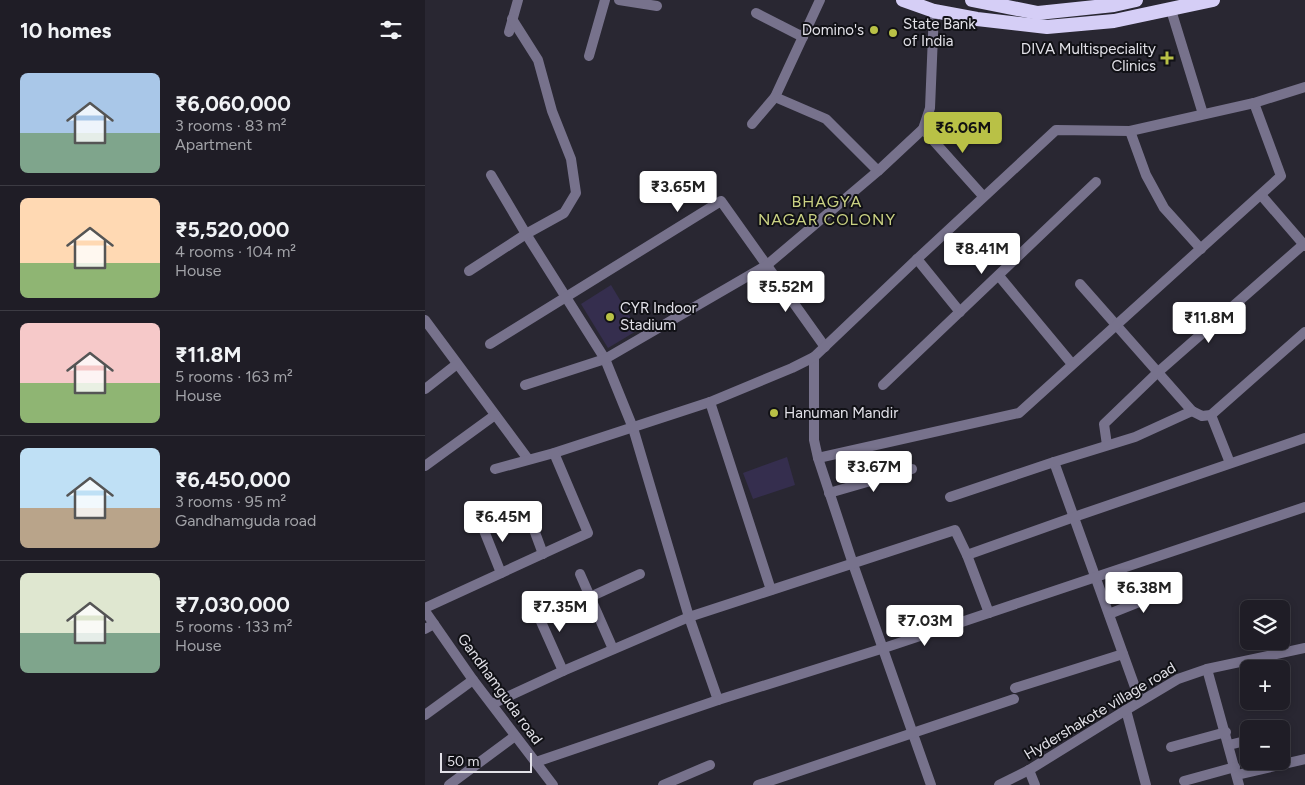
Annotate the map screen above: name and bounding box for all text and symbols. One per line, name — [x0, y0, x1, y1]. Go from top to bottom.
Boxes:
place label: State Bank of India — [903, 15, 976, 50]
icon: filters — [377, 16, 405, 44]
text: 10 homes — [20, 18, 111, 43]
place label: Domino's — [802, 21, 864, 39]
marker: Domino's — [868, 24, 880, 36]
marker: State Bank of India — [887, 27, 899, 39]
place label: DIVA Multispeciality Clinics — [1021, 40, 1156, 75]
marker: DIVA Multispeciality Clinics — [1160, 51, 1174, 65]
text: ₹6,060,000 — [175, 91, 291, 116]
icon: home — [60, 93, 120, 153]
pin: ₹6.06M — [922, 112, 1004, 154]
text: 3 rooms · 83 m² — [175, 116, 287, 135]
text: ₹6.06M — [935, 118, 991, 137]
text: Apartment — [175, 135, 252, 154]
pin: ₹3.65M — [637, 170, 719, 213]
text: ₹3.65M — [651, 177, 705, 196]
district label: BHAGYA NAGAR COLONY — [758, 192, 896, 229]
text: ₹5,520,000 — [175, 217, 289, 242]
icon: home — [60, 218, 120, 278]
pin: ₹8.41M — [941, 232, 1023, 275]
text: ₹8.41M — [955, 239, 1009, 258]
text: 4 rooms · 104 m² — [175, 242, 296, 261]
text: House — [175, 261, 221, 280]
pin: ₹5.52M — [745, 270, 827, 313]
text: ₹5.52M — [758, 277, 814, 296]
place label: CYR Indoor Stadium — [620, 299, 697, 334]
pin: ₹11.8M — [1168, 302, 1250, 344]
text: ₹11.8M — [1184, 308, 1234, 327]
marker: CYR Indoor Stadium — [604, 311, 616, 323]
text: ₹11.8M — [175, 342, 241, 367]
icon: home — [60, 343, 120, 403]
text: 5 rooms · 163 m² — [175, 367, 293, 386]
text: House — [175, 386, 221, 405]
place label: Hanuman Mandir — [784, 404, 898, 422]
marker: Hanuman Mandir — [768, 407, 780, 419]
pin: ₹3.67M — [833, 450, 915, 493]
text: ₹3.67M — [847, 457, 901, 476]
text: ₹6,450,000 — [175, 467, 291, 492]
icon: home — [60, 468, 120, 528]
text: 3 rooms · 95 m² — [175, 492, 286, 511]
pin: ₹6.45M — [462, 500, 544, 543]
text: ₹6.45M — [475, 507, 531, 526]
text: Gandhamguda road — [175, 511, 316, 530]
pin: ₹6.38M — [1103, 572, 1185, 614]
text: ₹6.38M — [1116, 578, 1172, 597]
pin: ₹7.35M — [519, 590, 601, 633]
text: ₹7,030,000 — [175, 592, 290, 617]
icon: home — [60, 593, 120, 653]
text: ₹7.35M — [533, 597, 587, 616]
map controls — [1240, 600, 1290, 770]
button: layers — [1240, 600, 1290, 650]
pin: ₹7.03M — [884, 604, 966, 647]
text: ₹7.03M — [897, 611, 953, 630]
text: 5 rooms · 133 m² — [175, 617, 293, 636]
street label: Gandhamguda road — [454, 630, 546, 748]
text: House — [175, 636, 221, 655]
street label: Hydershakote village road — [1021, 659, 1179, 763]
button: + — [1240, 660, 1290, 710]
button: − — [1240, 720, 1290, 770]
scale bar — [440, 750, 533, 773]
text: 50 m — [447, 753, 479, 770]

